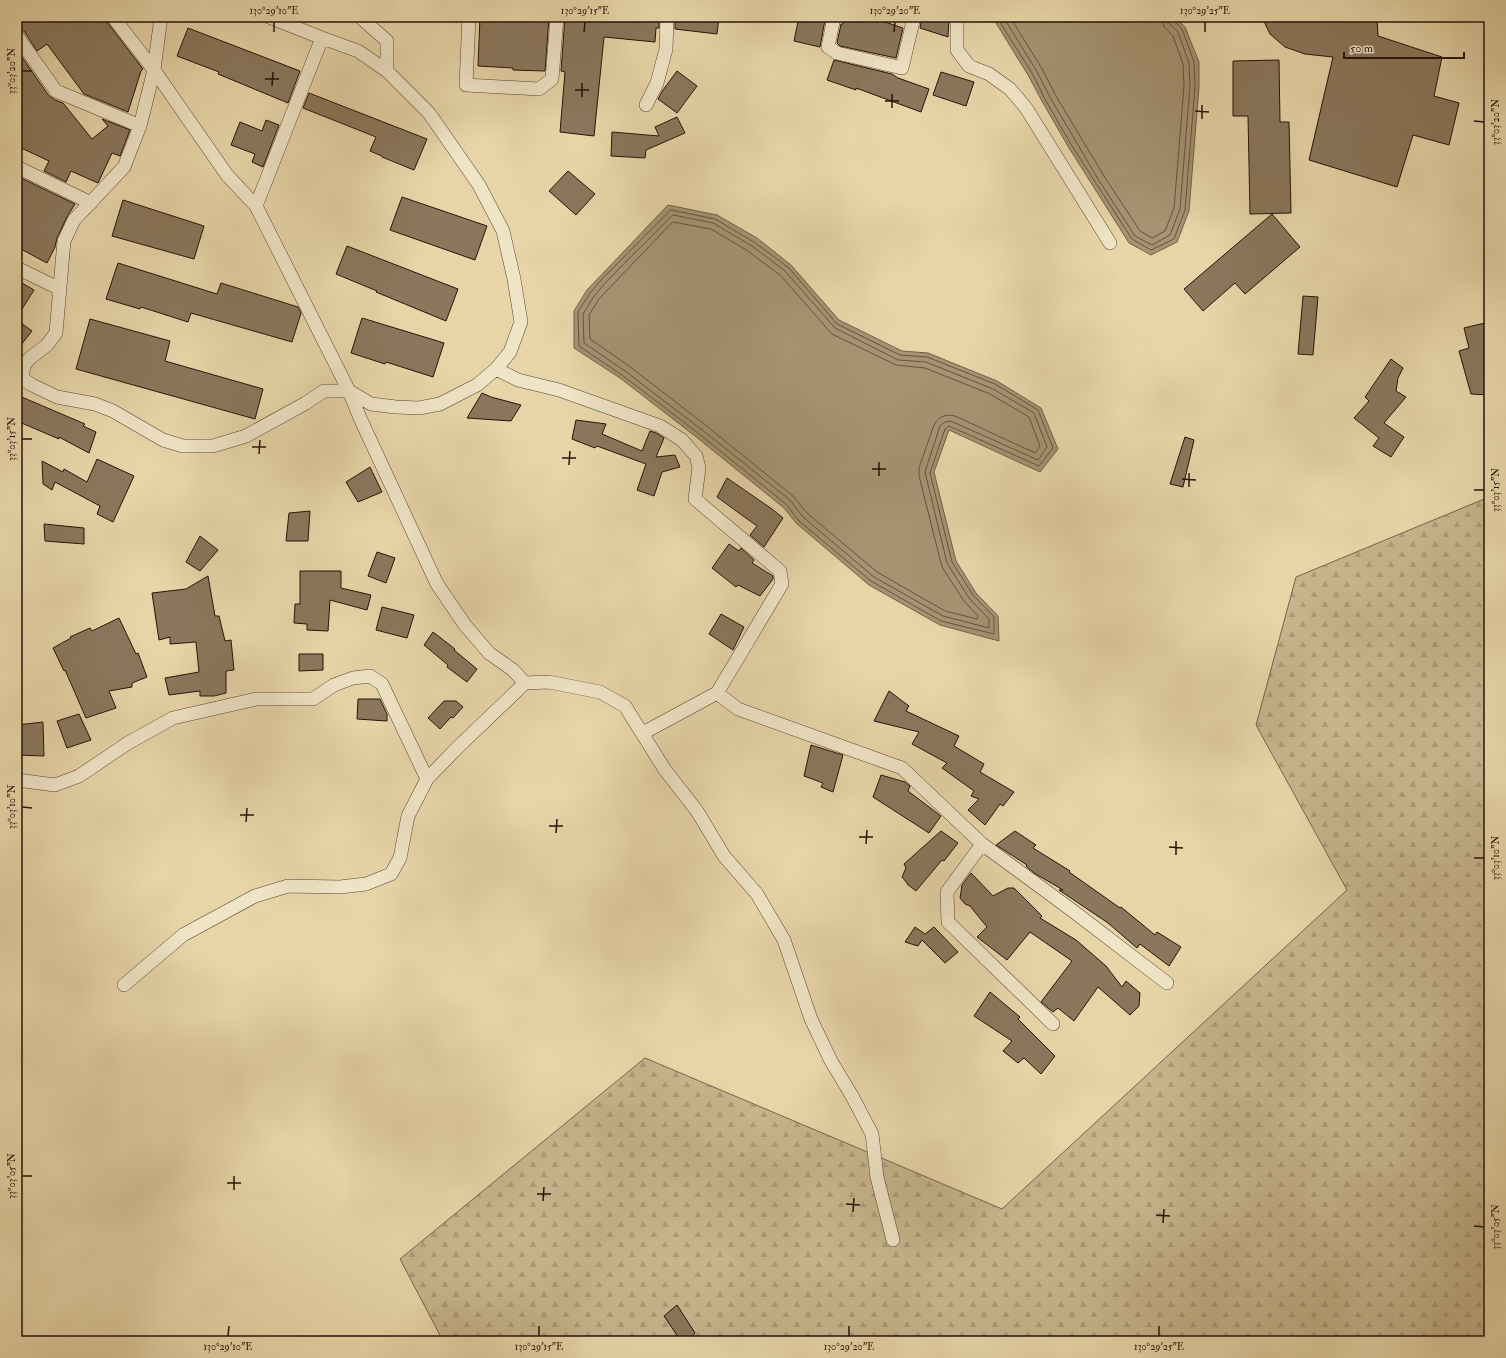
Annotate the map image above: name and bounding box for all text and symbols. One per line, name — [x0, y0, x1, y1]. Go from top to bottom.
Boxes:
text: 130°29'10"E — [249, 5, 299, 17]
text: 130°29'15"E — [561, 5, 609, 17]
text: 130°29'20"E — [870, 5, 920, 17]
text: 130°29'25"E — [1180, 5, 1230, 17]
scale bar — [1344, 34, 1464, 60]
text: 50 m — [1350, 41, 1374, 56]
text: 33°03'20"N — [6, 48, 18, 94]
text: 33°03'20"N — [1490, 99, 1502, 145]
text: 33°03'15"N — [6, 417, 18, 461]
text: 33°03'15"N — [1490, 468, 1502, 512]
text: 33°03'10"N — [6, 785, 18, 829]
text: 33°03'10"N — [1490, 836, 1502, 880]
text: 33°03'05"N — [6, 1153, 18, 1199]
text: 33°03'05"N — [1490, 1204, 1502, 1250]
text: 130°29'10"E — [203, 1341, 253, 1353]
text: 130°29'15"E — [515, 1341, 563, 1353]
text: 130°29'20"E — [824, 1341, 874, 1353]
text: 130°29'25"E — [1134, 1341, 1184, 1353]

